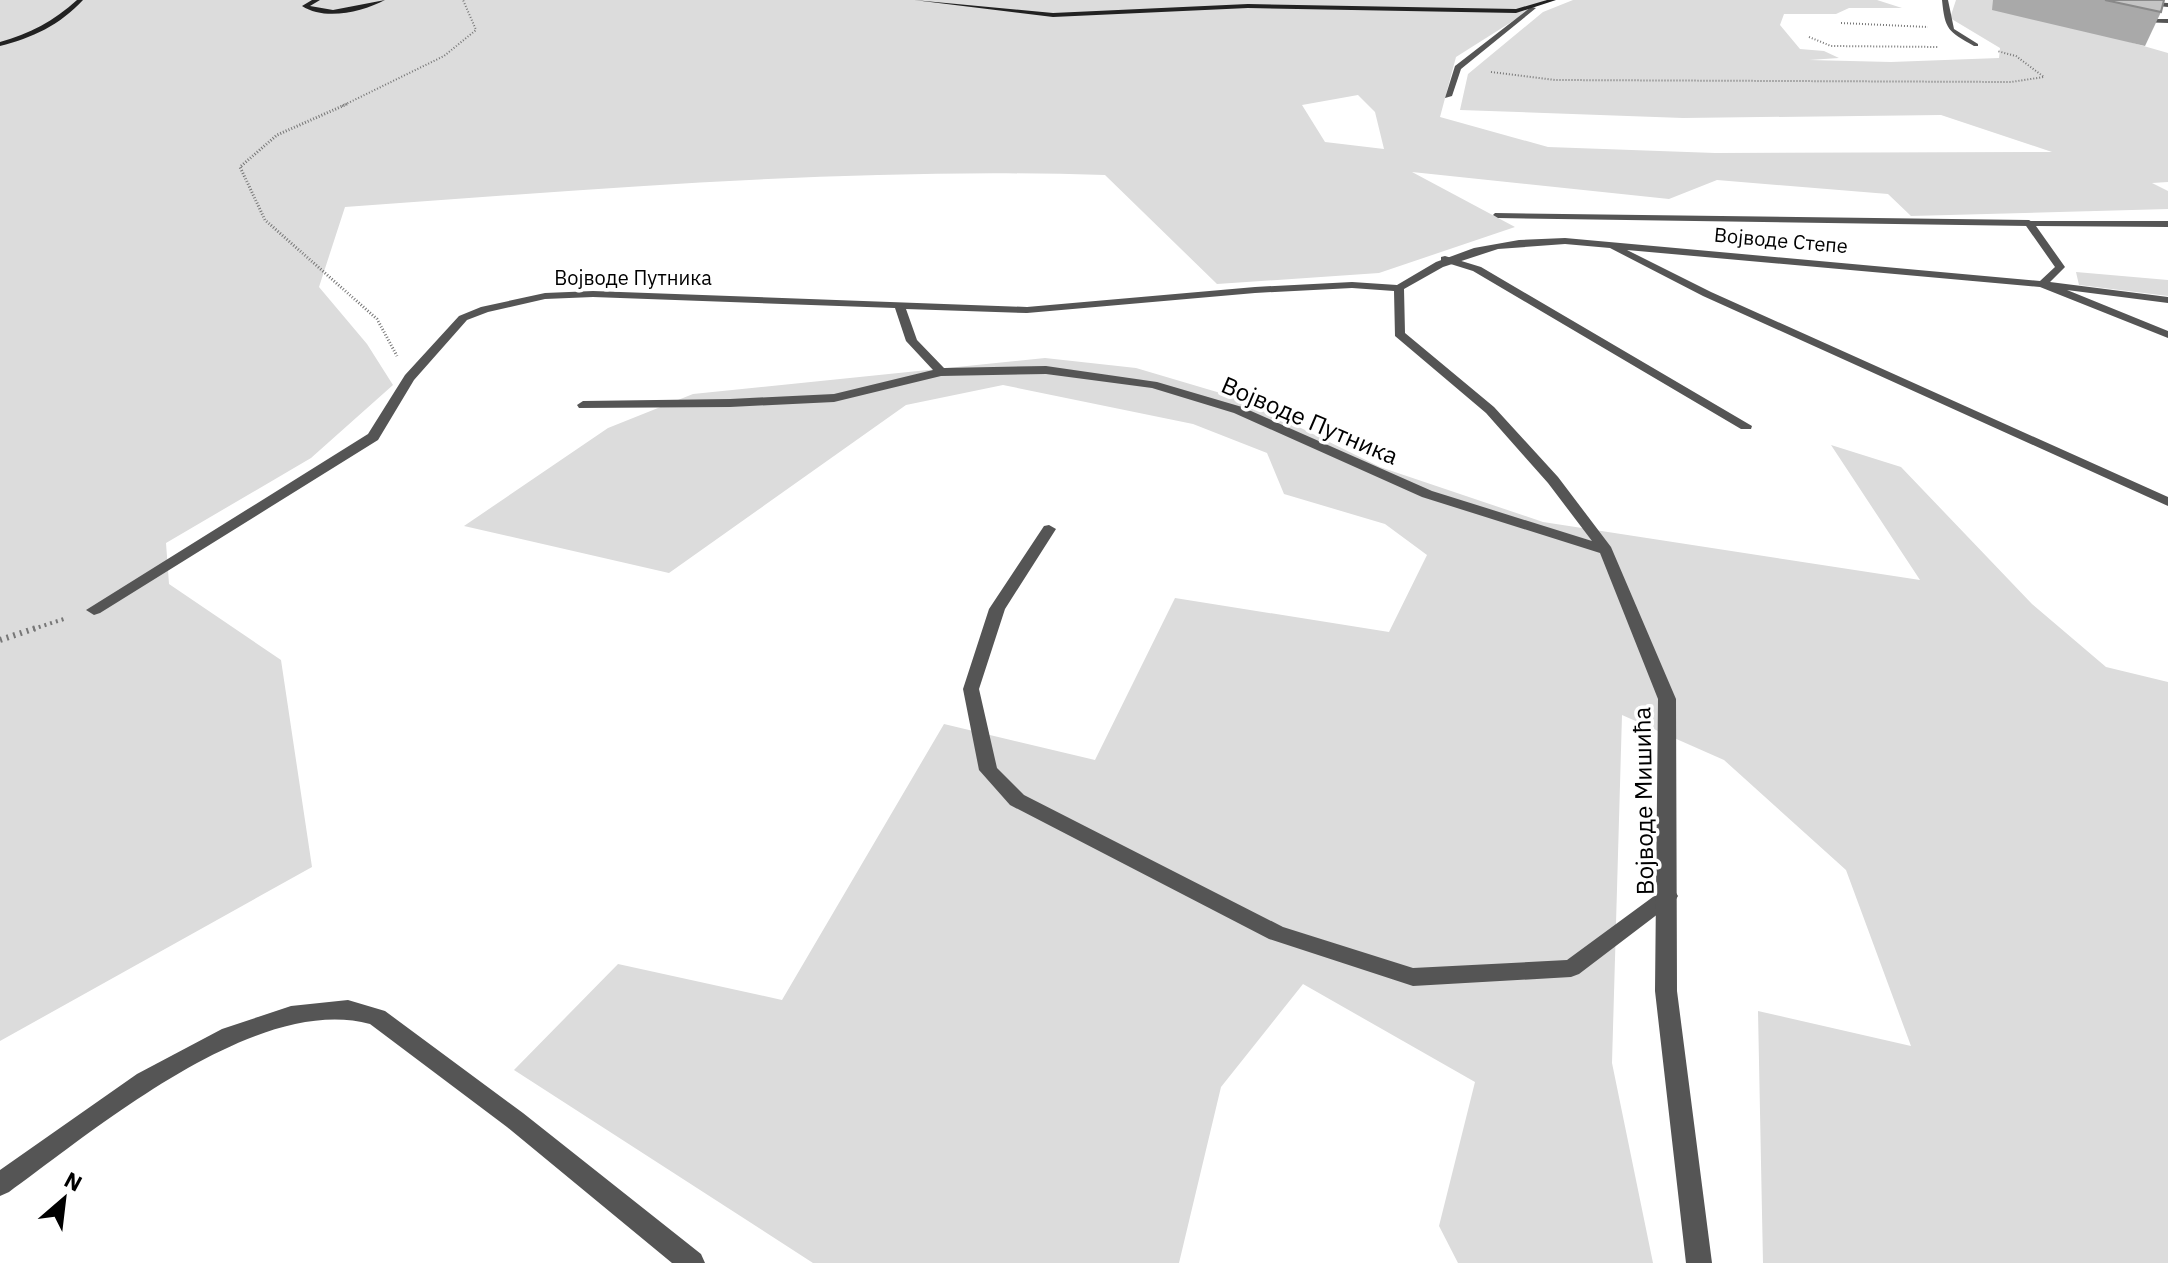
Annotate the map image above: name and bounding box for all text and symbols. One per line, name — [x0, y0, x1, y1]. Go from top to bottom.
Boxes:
street label: Војводе Степе — [1713, 221, 1849, 259]
street label: Војводе Путника — [554, 264, 712, 291]
street label: Војводе Путника — [1217, 368, 1403, 472]
street label: Војводе Мишића — [1625, 706, 1661, 895]
north arrow — [24, 1159, 104, 1239]
text: N — [60, 1164, 87, 1197]

